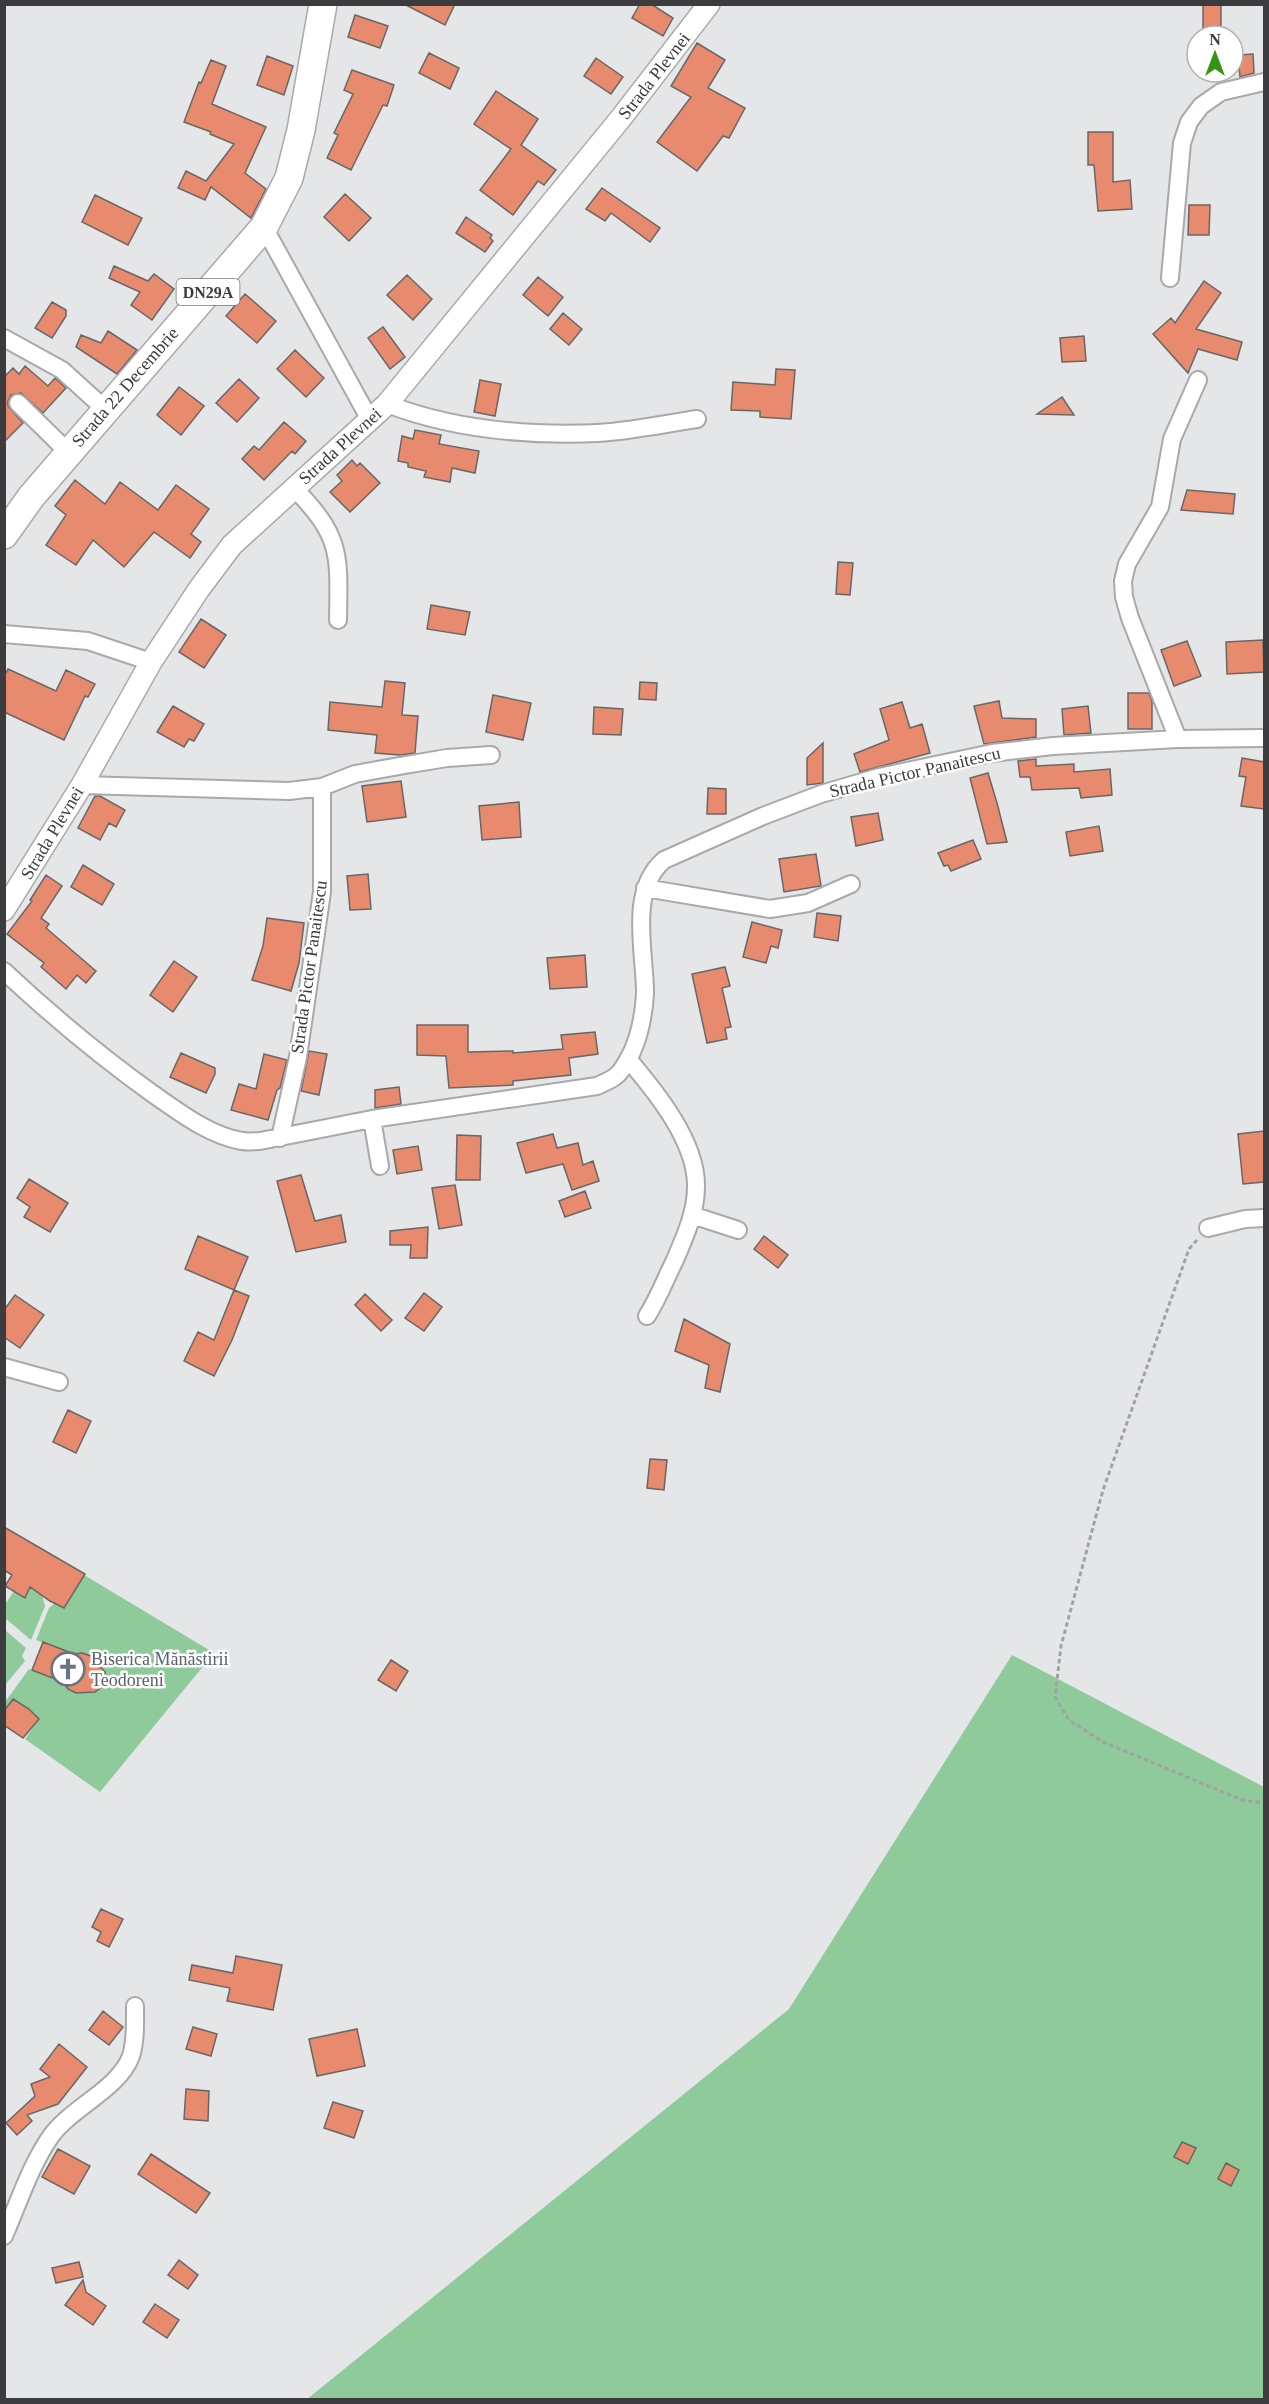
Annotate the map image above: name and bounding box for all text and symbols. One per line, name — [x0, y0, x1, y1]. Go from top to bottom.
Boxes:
north arrow — [1185, 24, 1245, 84]
street label: Strada Plevnei — [614, 29, 694, 123]
text: N — [1209, 31, 1221, 48]
road number: DN29A — [176, 279, 240, 305]
street label: Strada 22 Decembrie — [68, 323, 182, 451]
street label: Strada Plevnei — [294, 404, 386, 488]
street label: Strada Pictor Panaitescu — [828, 743, 1002, 801]
street label: Strada Plevnei — [17, 783, 87, 883]
street label: Strada Pictor Panaitescu — [287, 879, 331, 1055]
place label: Biserica Mănăstirii Teodoreni — [91, 1649, 228, 1690]
church icon: Biserica Mănăstirii Teodoreni — [50, 1651, 86, 1687]

